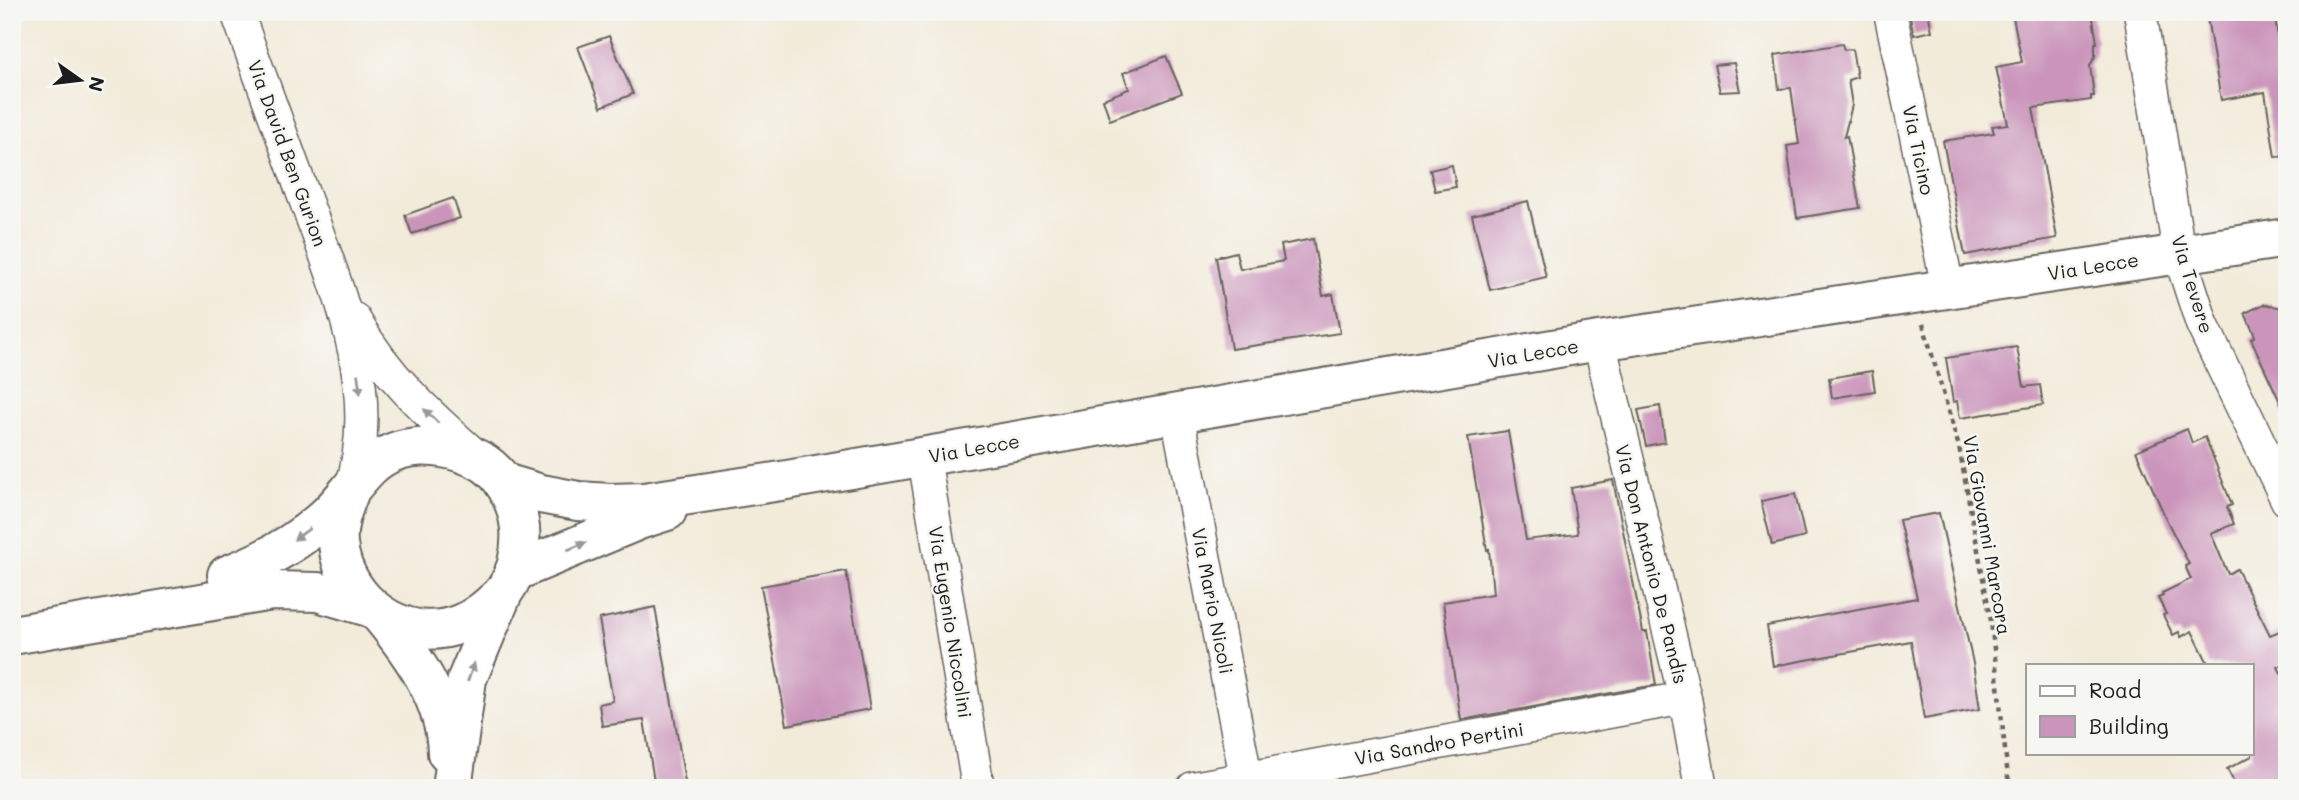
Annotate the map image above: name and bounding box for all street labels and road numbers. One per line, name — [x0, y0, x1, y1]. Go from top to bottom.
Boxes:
street label: Via David Ben Gurion — [243, 56, 333, 250]
street label: Via Ticino — [1897, 103, 1941, 197]
street label: Via Tevere — [2166, 232, 2220, 336]
street label: Via Lecce — [2046, 246, 2140, 286]
street label: Via Lecce — [1486, 333, 1580, 373]
street label: Via Lecce — [927, 428, 1021, 468]
street label: Via Giovanni Marcora — [1958, 433, 2018, 637]
street label: Via Don Antonio De Pandis — [1610, 442, 1694, 686]
street label: Via Eugenio Niccolini — [923, 524, 979, 720]
street label: Via Mario Nicoli — [1187, 526, 1239, 676]
street label: Via Sandro Pertini — [1352, 716, 1526, 770]

